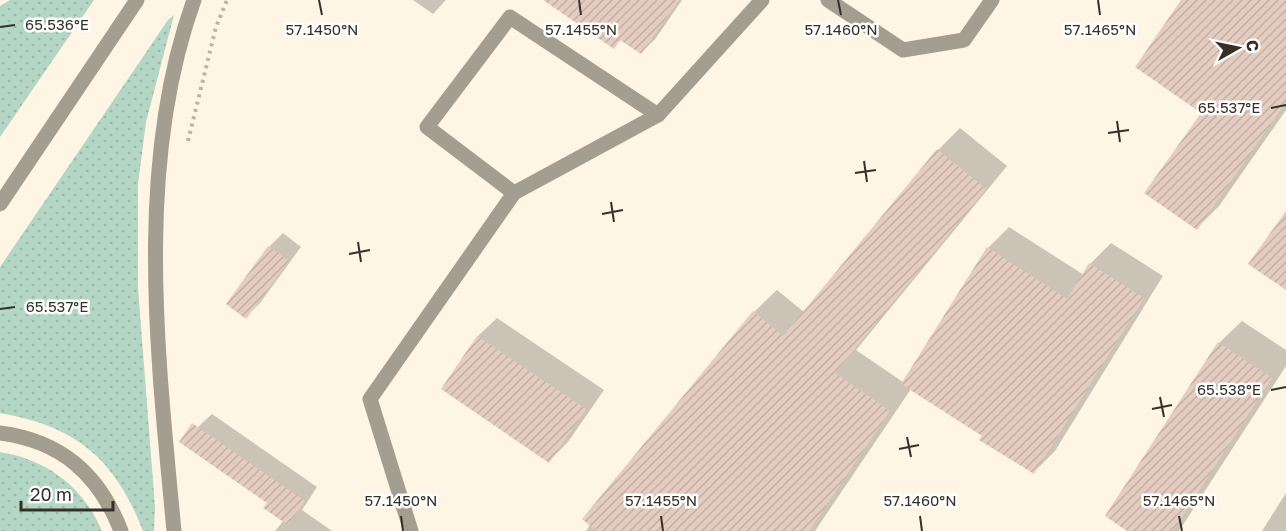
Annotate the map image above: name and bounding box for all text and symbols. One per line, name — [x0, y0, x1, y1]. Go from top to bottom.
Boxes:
text: 65.536°E — [25, 15, 89, 33]
north arrow — [1208, 18, 1268, 78]
text: 57.1450°N — [286, 20, 358, 38]
text: 57.1455°N — [545, 20, 617, 38]
text: 57.1460°N — [804, 20, 878, 38]
text: 57.1465°N — [1064, 20, 1136, 38]
text: С — [1242, 38, 1264, 53]
text: 65.537°E — [1198, 98, 1260, 116]
text: 65.537°E — [26, 297, 88, 315]
text: 65.538°E — [1197, 380, 1261, 398]
scale bar — [21, 474, 112, 512]
text: 20 m — [30, 483, 72, 505]
text: 57.1450°N — [365, 491, 437, 509]
text: 57.1455°N — [625, 491, 697, 509]
text: 57.1460°N — [883, 491, 957, 509]
text: 57.1465°N — [1143, 491, 1215, 509]

